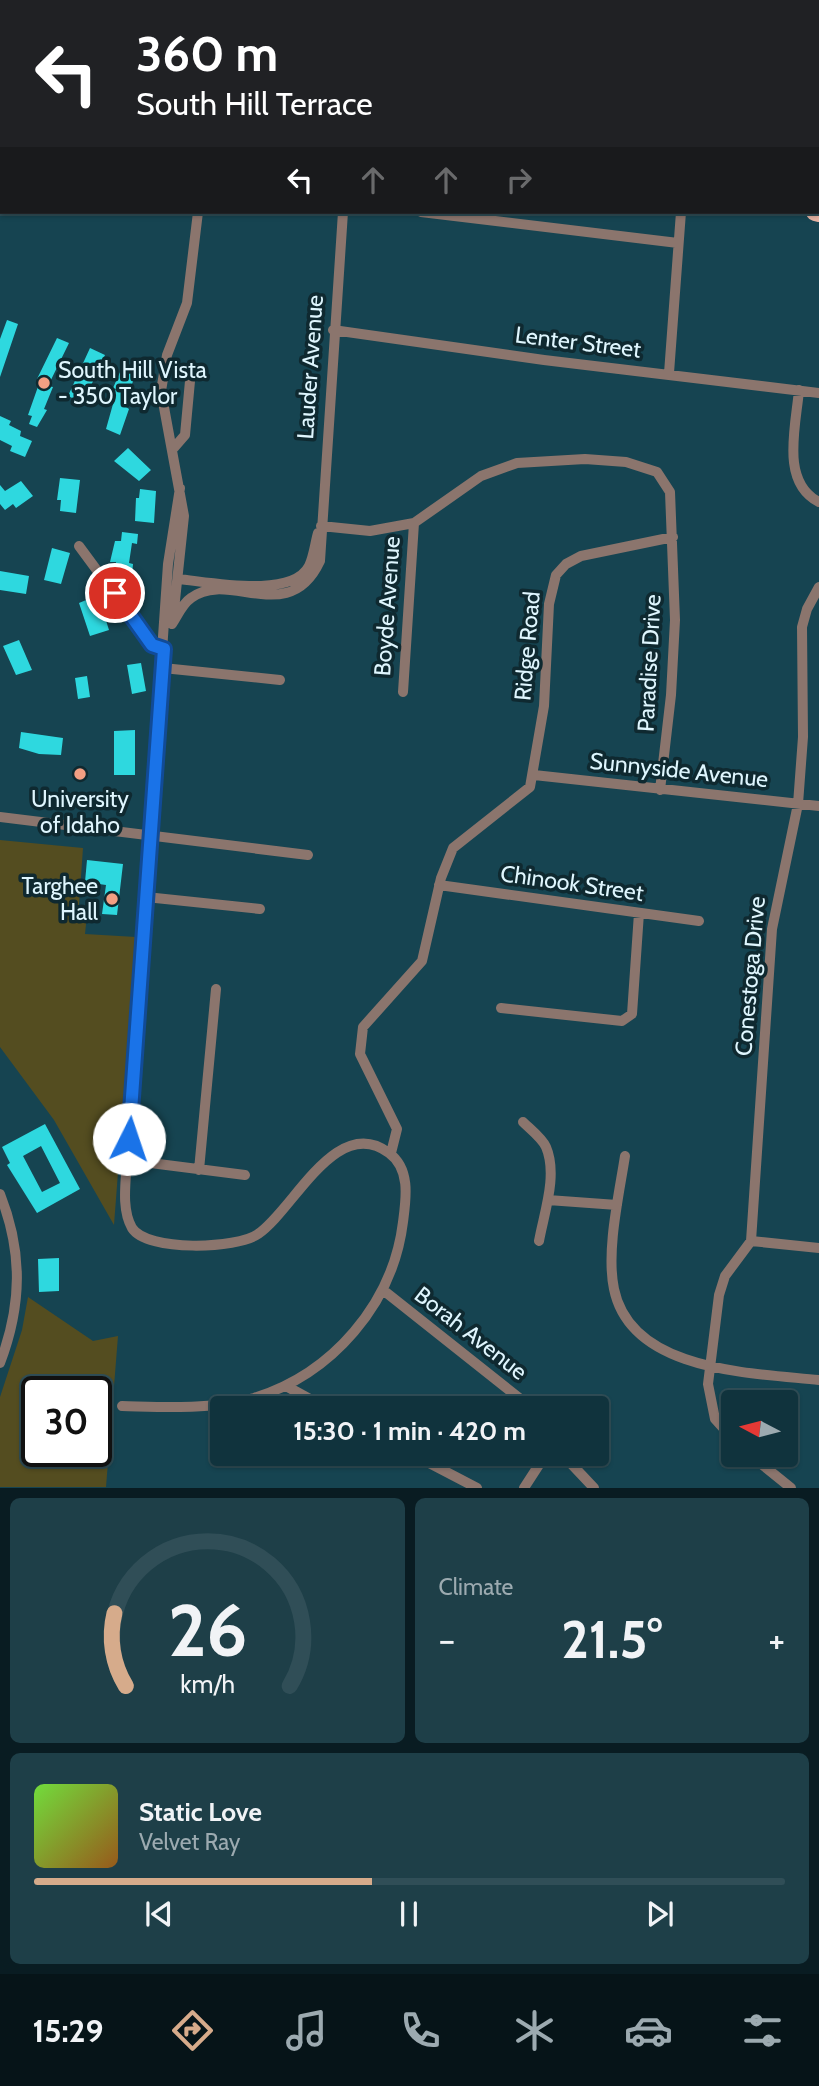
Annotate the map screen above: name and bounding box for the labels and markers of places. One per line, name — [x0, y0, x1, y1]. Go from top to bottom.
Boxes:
place label: South Hill Vista - 350 Taylor — [58, 356, 207, 410]
marker: South Hill Vista - 350 Taylor — [36, 375, 52, 391]
pin — [85, 563, 145, 623]
marker: University of Idaho — [72, 766, 88, 782]
place label: University of Idaho — [31, 785, 129, 839]
place label: Targhee Hall — [22, 872, 99, 926]
marker: Targhee Hall — [104, 891, 120, 907]

